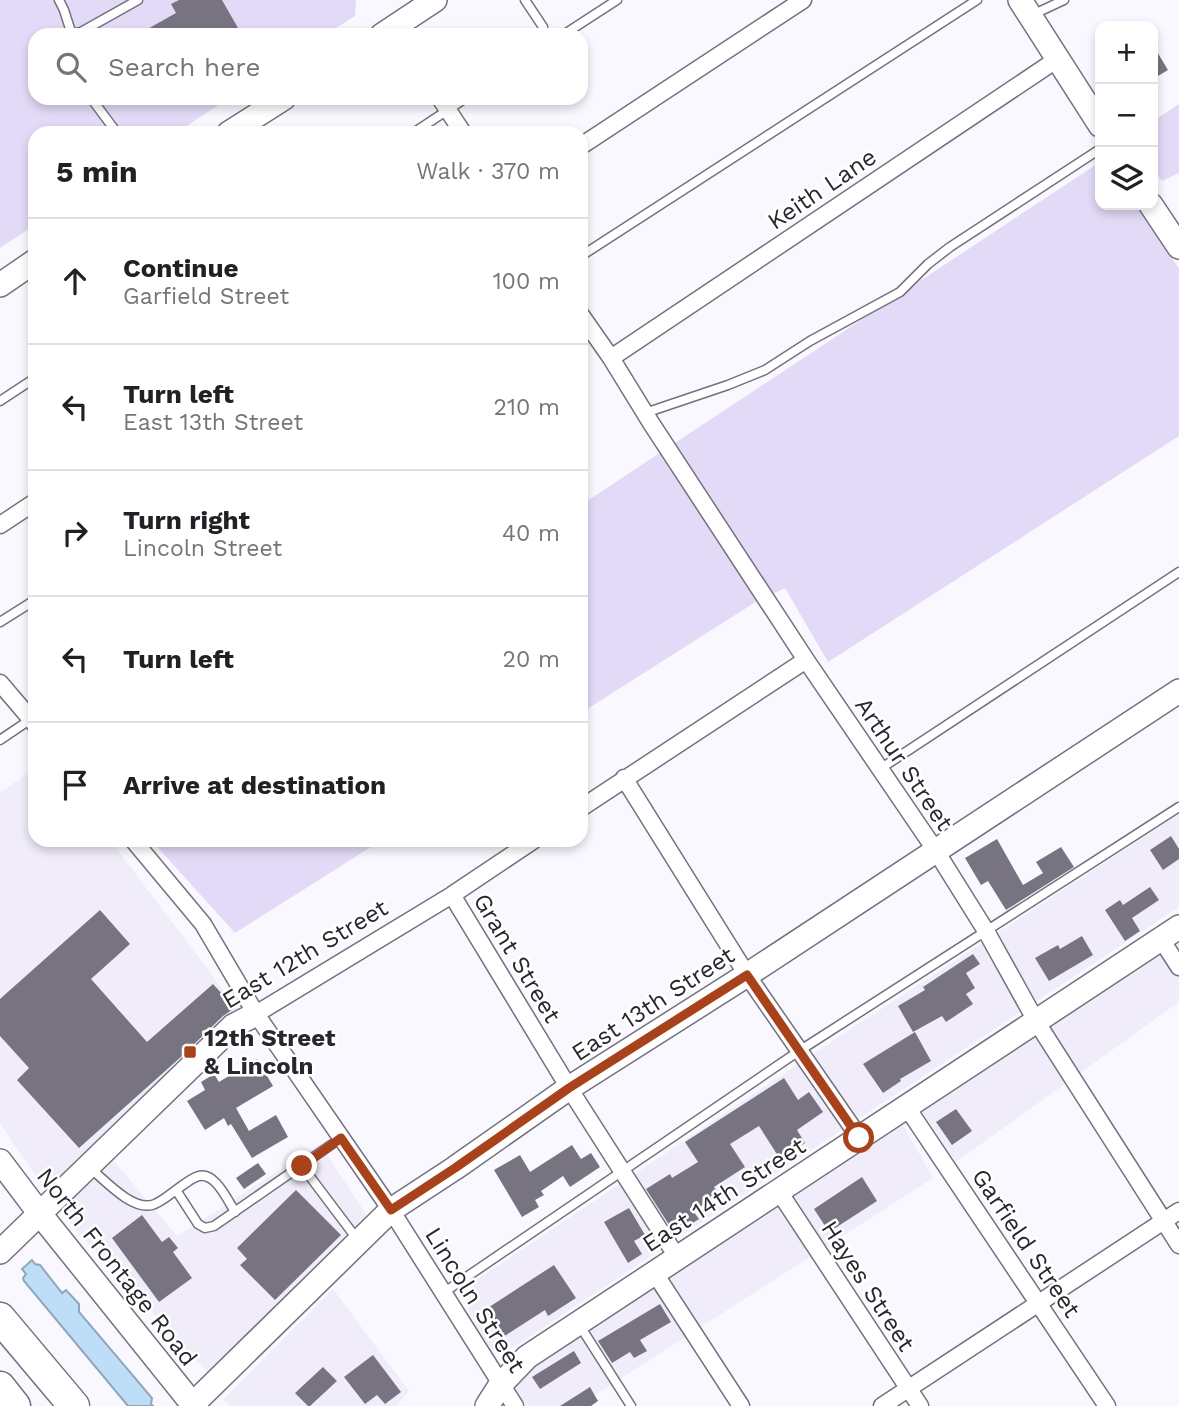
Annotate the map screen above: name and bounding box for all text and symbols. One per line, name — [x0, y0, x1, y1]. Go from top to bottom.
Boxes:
map controls — [1095, 21, 1158, 210]
button: + — [1095, 21, 1158, 84]
search box — [28, 28, 588, 105]
icon: search — [52, 48, 90, 86]
text: Search here — [108, 52, 260, 82]
button: − — [1095, 84, 1158, 147]
street label: Keith Lane — [762, 143, 882, 235]
button: layers — [1095, 147, 1158, 210]
text: 5 min — [56, 154, 138, 189]
text: Walk · 370 m — [416, 158, 560, 185]
text: Continue — [123, 253, 239, 283]
icon: ahead — [56, 262, 94, 300]
text: 100 m — [493, 268, 560, 295]
text: Garfield Street — [123, 283, 289, 310]
text: Turn left — [123, 379, 234, 409]
icon: left — [56, 388, 94, 426]
text: 210 m — [494, 394, 560, 421]
text: East 13th Street — [123, 409, 303, 436]
text: Turn right — [123, 505, 250, 535]
icon: right — [56, 514, 94, 552]
text: 40 m — [502, 520, 560, 547]
text: Lincoln Street — [123, 535, 282, 562]
icon: left — [56, 640, 94, 678]
text: Turn left — [123, 644, 234, 674]
text: 20 m — [503, 646, 560, 673]
street label: Arthur Street — [849, 692, 959, 836]
icon: arrive — [56, 766, 94, 804]
text: Arrive at destination — [123, 770, 386, 800]
street label: Grant Street — [468, 888, 566, 1028]
street label: East 12th Street — [217, 894, 393, 1014]
street label: East 13th Street — [567, 941, 739, 1067]
place label: 12th Street & Lincoln — [204, 1024, 336, 1080]
marker: 12th Street & Lincoln — [182, 1044, 198, 1060]
route start — [843, 1122, 874, 1153]
street label: East 14th Street — [637, 1132, 811, 1258]
route end — [286, 1150, 317, 1181]
street label: North Frontage Road — [31, 1163, 203, 1371]
street label: Garfield Street — [966, 1163, 1086, 1323]
street label: Hayes Street — [816, 1216, 920, 1356]
street label: Lincoln Street — [419, 1222, 531, 1378]

